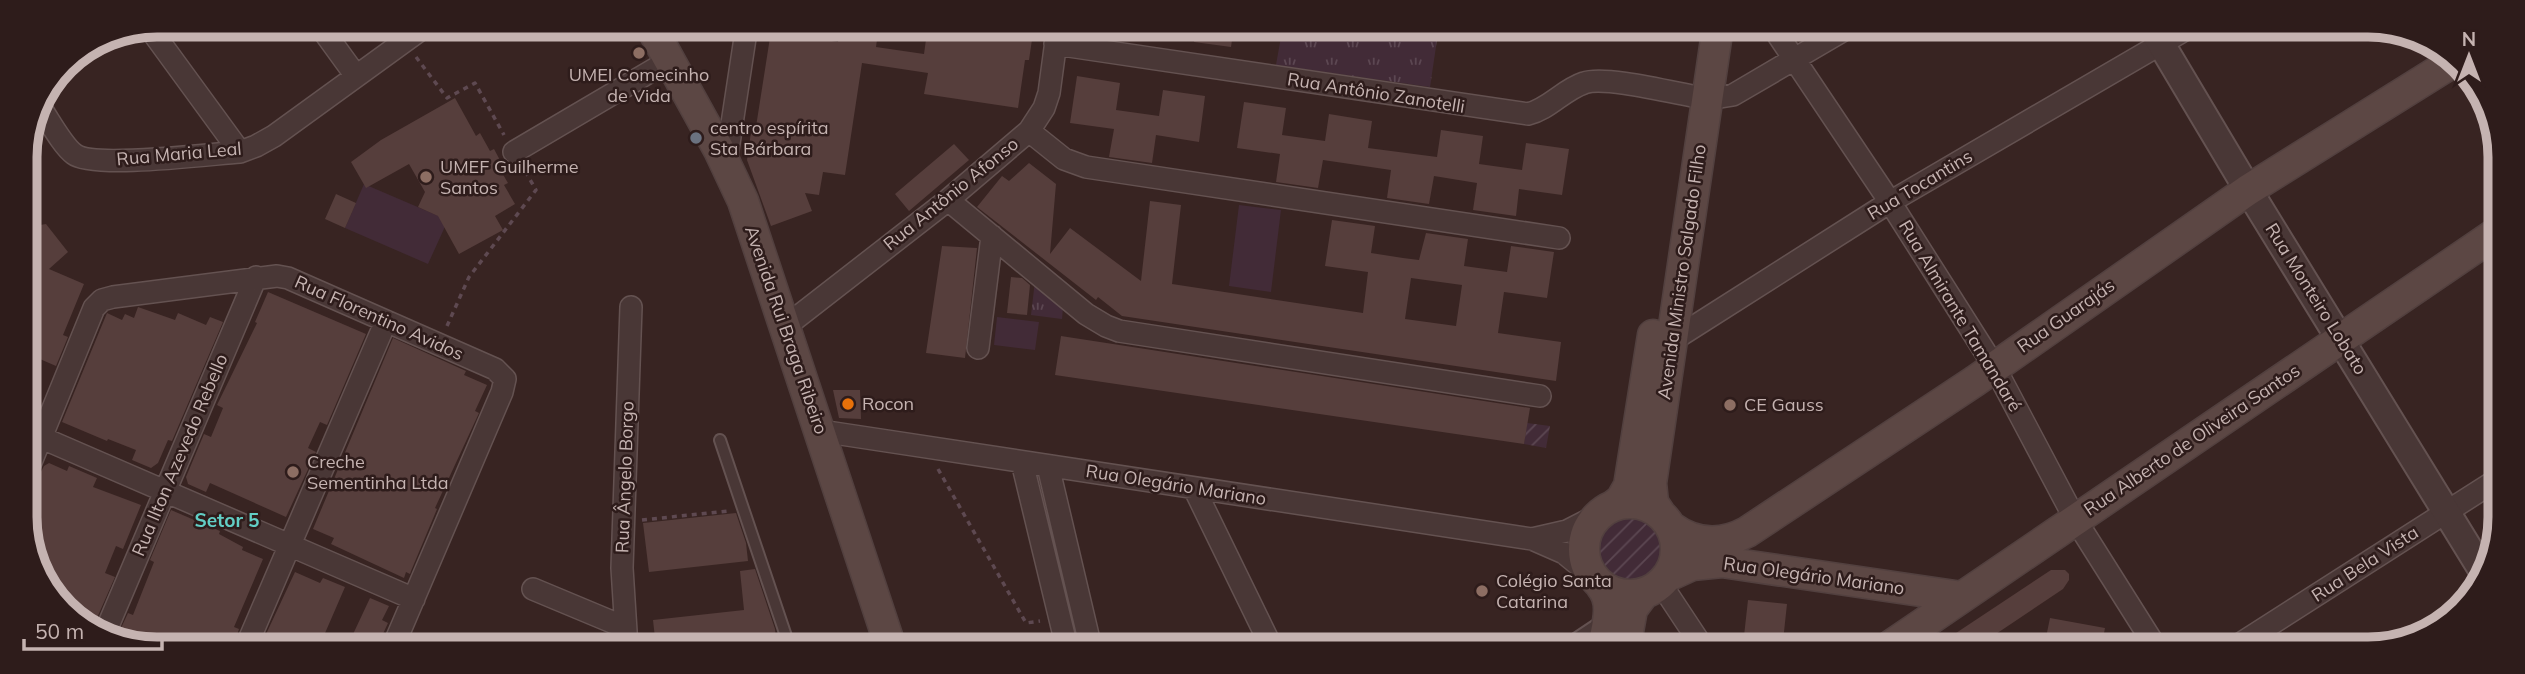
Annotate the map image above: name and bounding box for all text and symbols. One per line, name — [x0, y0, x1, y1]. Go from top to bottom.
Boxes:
north arrow — [2434, 21, 2504, 91]
text: N — [2462, 27, 2476, 51]
marker: UMEI Comecinho de Vida — [631, 45, 647, 61]
place label: UMEI Comecinho de Vida — [569, 63, 709, 107]
street label: Rua Antônio Zanotelli — [1286, 67, 1466, 118]
place label: centro espírita Sta Bárbara — [710, 116, 829, 160]
marker: centro espírita Sta Bárbara — [688, 130, 704, 146]
street label: Rua Antônio Afonso — [878, 132, 1023, 255]
street label: Rua Maria Leal — [115, 137, 242, 170]
street label: Avenida Ministro Salgado Filho — [1652, 143, 1711, 401]
street label: Rua Tocantins — [1863, 144, 1976, 225]
place label: UMEF Guilherme Santos — [440, 155, 579, 199]
marker: UMEF Guilherme Santos — [418, 169, 434, 185]
street label: Rua Almirante Tamandaré — [1894, 216, 2027, 416]
street label: Rua Monteiro Lobato — [2260, 219, 2372, 379]
street label: Avenida Rui Braga Ribeiro — [740, 223, 833, 437]
street label: Rua Florentino Avidos — [291, 270, 467, 365]
street label: Rua Guarajás — [2012, 273, 2119, 358]
street label: Rua Ilton Azevedo Rebello — [126, 350, 233, 559]
street label: Rua Alberto de Oliveira Santos — [2079, 358, 2304, 521]
place label: Rocon — [862, 392, 914, 415]
place label: CE Gauss — [1744, 393, 1824, 416]
marker: Rocon — [840, 396, 856, 412]
marker: CE Gauss — [1722, 397, 1738, 413]
street label: Rua Ângelo Borgo — [610, 401, 639, 553]
place label: Creche Sementinha Ltda — [307, 450, 449, 494]
street label: Rua Olegário Mariano — [1084, 459, 1268, 510]
marker: Creche Sementinha Ltda — [285, 464, 301, 480]
district label: Setor 5 — [194, 508, 260, 532]
street label: Rua Bela Vista — [2307, 520, 2423, 607]
street label: Rua Olegário Mariano — [1722, 551, 1906, 600]
place label: Colégio Santa Catarina — [1496, 569, 1612, 613]
marker: Colégio Santa Catarina — [1474, 583, 1490, 599]
scale bar — [24, 608, 163, 652]
text: 50 m — [35, 618, 84, 644]

